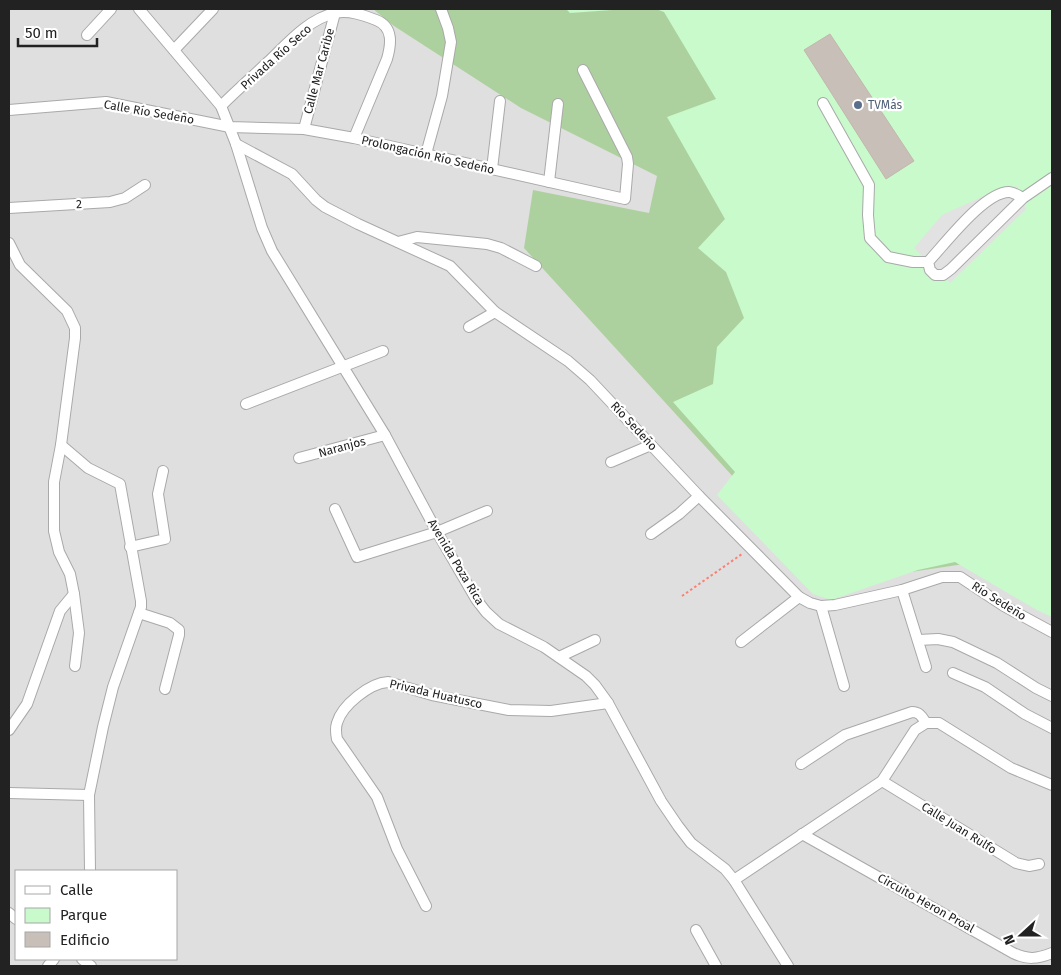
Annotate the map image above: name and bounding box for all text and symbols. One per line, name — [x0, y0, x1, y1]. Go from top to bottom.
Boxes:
scale bar — [18, 15, 96, 47]
street label: Privada Río Seco — [238, 22, 314, 92]
text: 50 m — [25, 24, 58, 42]
street label: Calle Mar Caribe — [301, 27, 337, 115]
street label: Calle Río Sedeño — [103, 97, 195, 127]
place label: TVMás — [868, 98, 903, 112]
marker: TVMás — [852, 99, 864, 111]
street label: Prolongación Río Sedeño — [360, 133, 496, 177]
street label: 2 — [76, 197, 82, 211]
street label: Río Sedeño — [608, 399, 660, 453]
street label: Naranjos — [317, 434, 368, 460]
street label: Avenida Poza Rica — [425, 517, 487, 607]
street label: Río Sedeño — [969, 579, 1029, 623]
street label: Privada Huatusco — [388, 676, 484, 712]
street label: Calle Juan Rulfo — [919, 799, 999, 857]
legend — [15, 870, 178, 960]
street label: Circuito Heron Proal — [875, 871, 977, 936]
text: Calle — [60, 881, 93, 899]
text: Parque — [60, 906, 107, 924]
north arrow — [996, 910, 1046, 960]
text: Edificio — [60, 931, 110, 949]
text: N — [1000, 932, 1019, 947]

